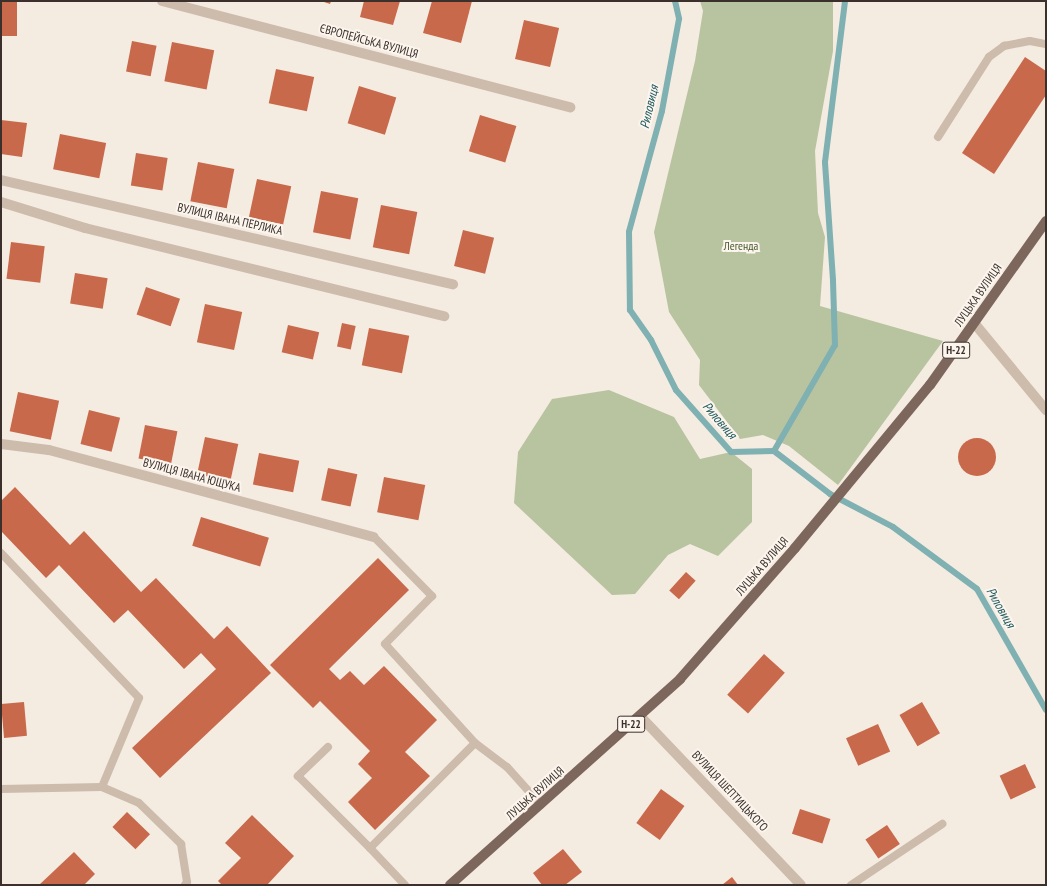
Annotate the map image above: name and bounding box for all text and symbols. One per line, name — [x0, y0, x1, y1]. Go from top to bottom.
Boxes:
street label: ЄВРОПЕЙСЬКА ВУЛИЦЯ — [318, 21, 420, 61]
water label: Риловиця — [637, 84, 663, 130]
street label: ВУЛИЦЯ ІВАНА ПЕРЛИКА — [176, 200, 284, 238]
park label: Легенда — [724, 239, 758, 253]
street label: ЛУЦЬКА ВУЛИЦЯ — [951, 261, 1005, 329]
road number: Н-22 — [942, 341, 970, 359]
water label: Риловиця — [699, 399, 739, 443]
street label: ВУЛИЦЯ ІВАНА ЮЩУКА — [141, 455, 243, 495]
street label: ЛУЦЬКА ВУЛИЦЯ — [733, 534, 791, 598]
water label: Риловиця — [982, 585, 1018, 631]
road number: Н-22 — [617, 715, 645, 733]
street label: ВУЛИЦЯ ШЕПТИЦЬКОГО — [689, 748, 771, 834]
street label: ЛУЦЬКА ВУЛИЦЯ — [503, 763, 567, 823]

